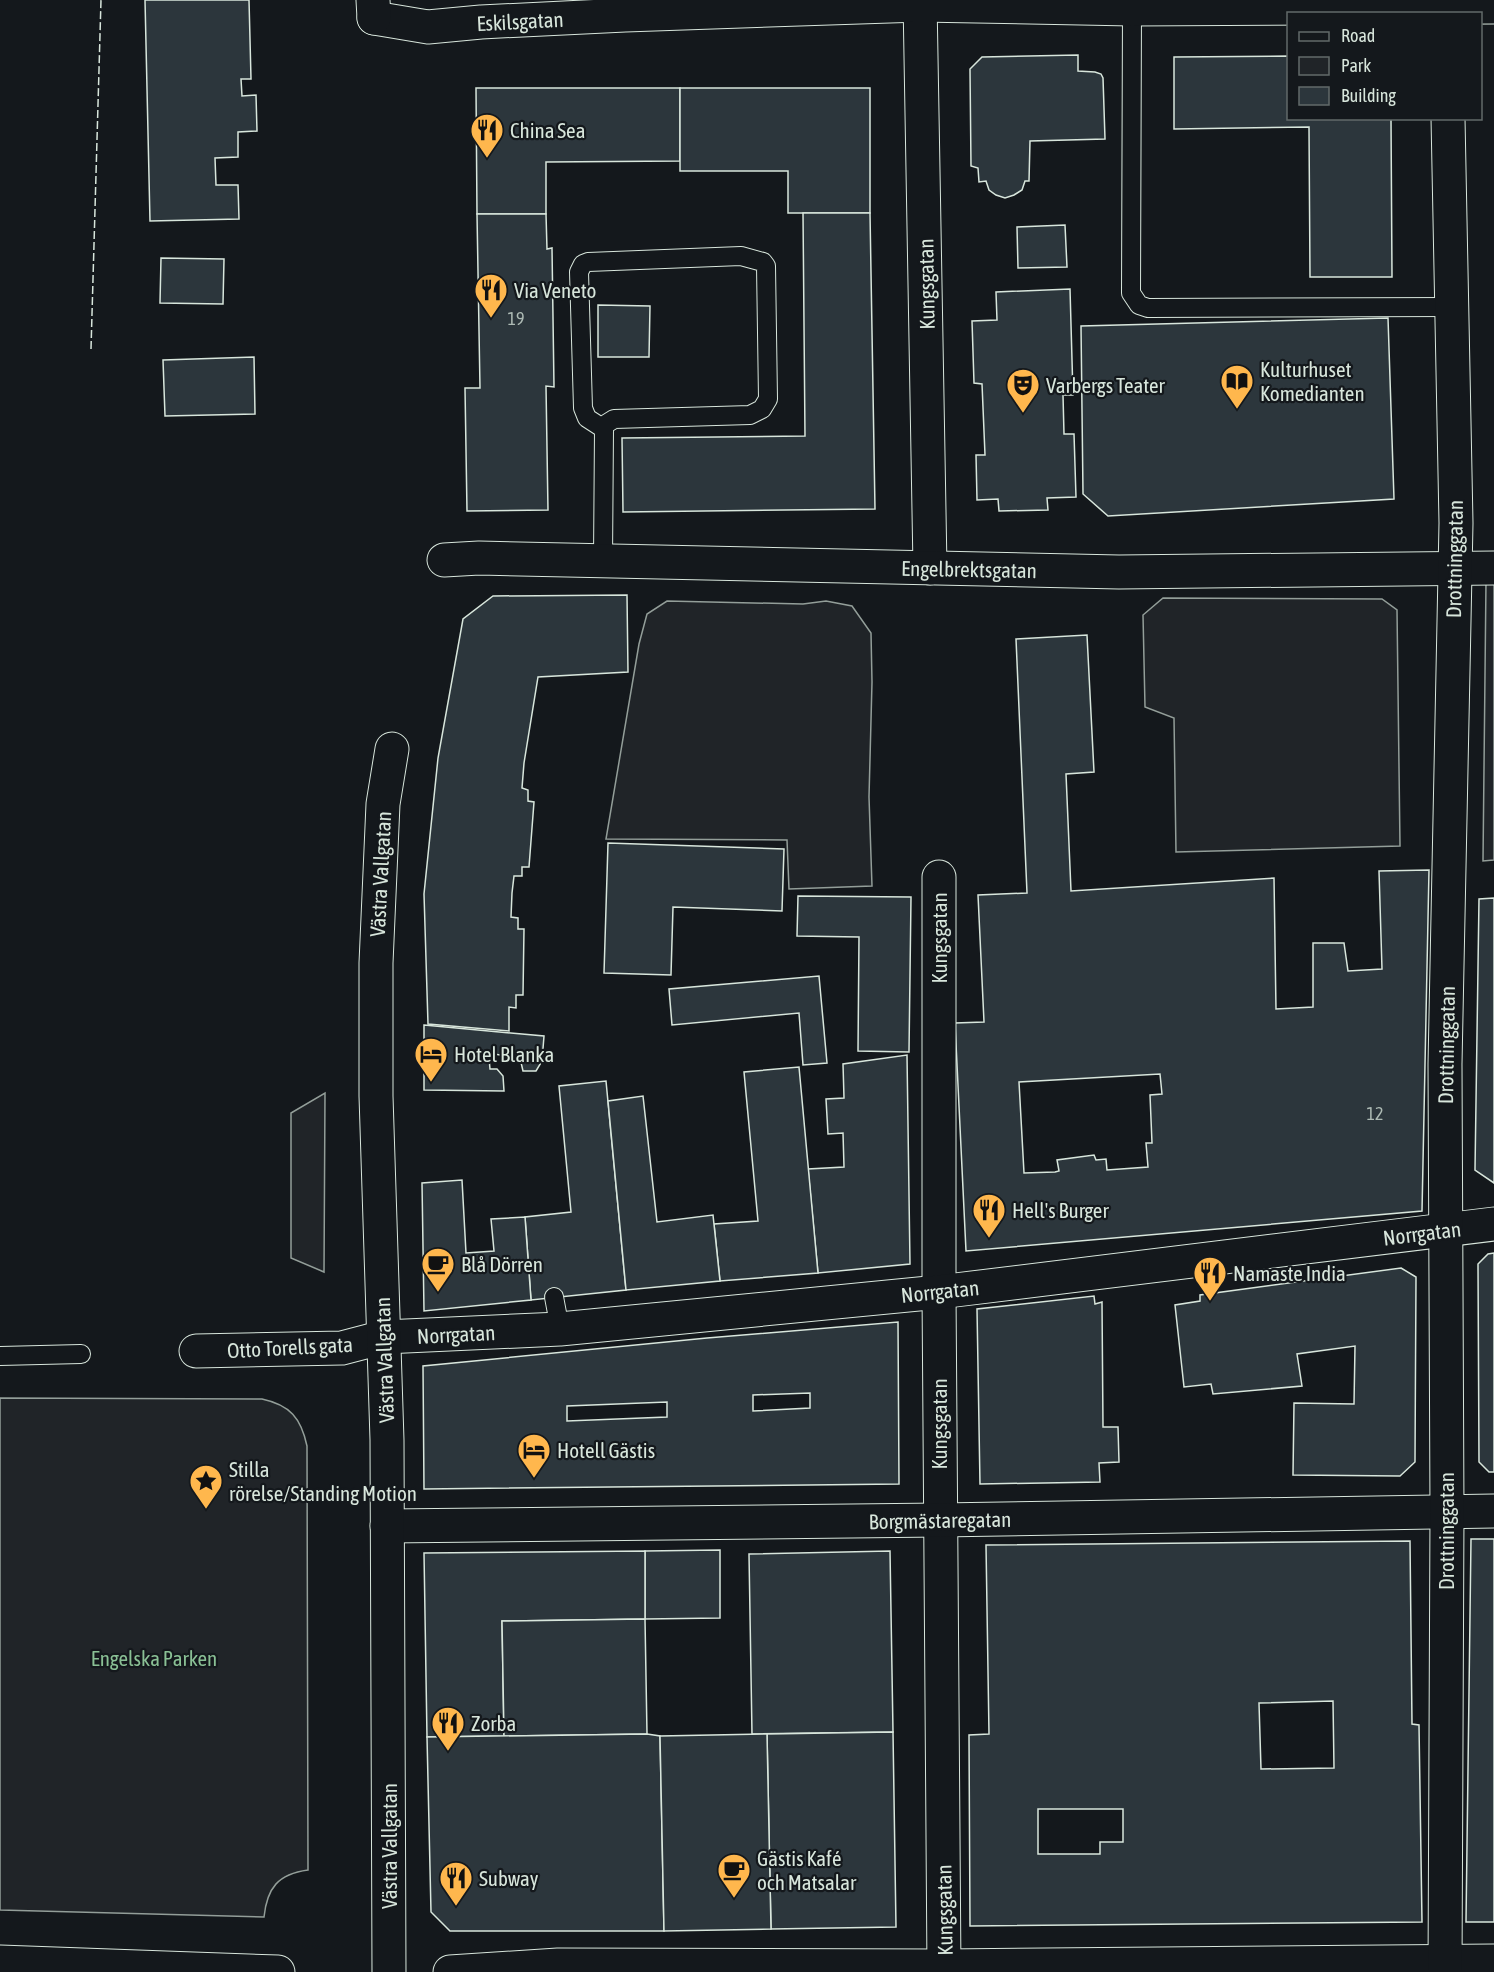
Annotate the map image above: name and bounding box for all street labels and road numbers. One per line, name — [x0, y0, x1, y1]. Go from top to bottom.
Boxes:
street label: Eskilsgatan — [476, 7, 564, 35]
street label: Kungsgatan — [913, 238, 939, 330]
street label: Drottninggatan — [1441, 500, 1467, 618]
street label: Engelbrektsgatan — [901, 556, 1037, 582]
street label: Västra Vallgatan — [365, 810, 395, 938]
street label: Kungsgatan — [927, 892, 951, 984]
street label: Drottninggatan — [1433, 986, 1459, 1104]
street label: Norrgatan — [1382, 1216, 1462, 1250]
street label: Norrgatan — [900, 1275, 980, 1307]
street label: Västra Vallgatan — [370, 1297, 398, 1423]
street label: Norrgatan — [416, 1320, 496, 1348]
street label: Otto Torells gata — [226, 1332, 354, 1362]
street label: Kungsgatan — [927, 1378, 951, 1470]
street label: Drottninggatan — [1434, 1472, 1458, 1590]
street label: Borgmästaregatan — [868, 1507, 1012, 1533]
street label: Västra Vallgatan — [377, 1783, 401, 1909]
street label: Kungsgatan — [931, 1864, 957, 1956]

